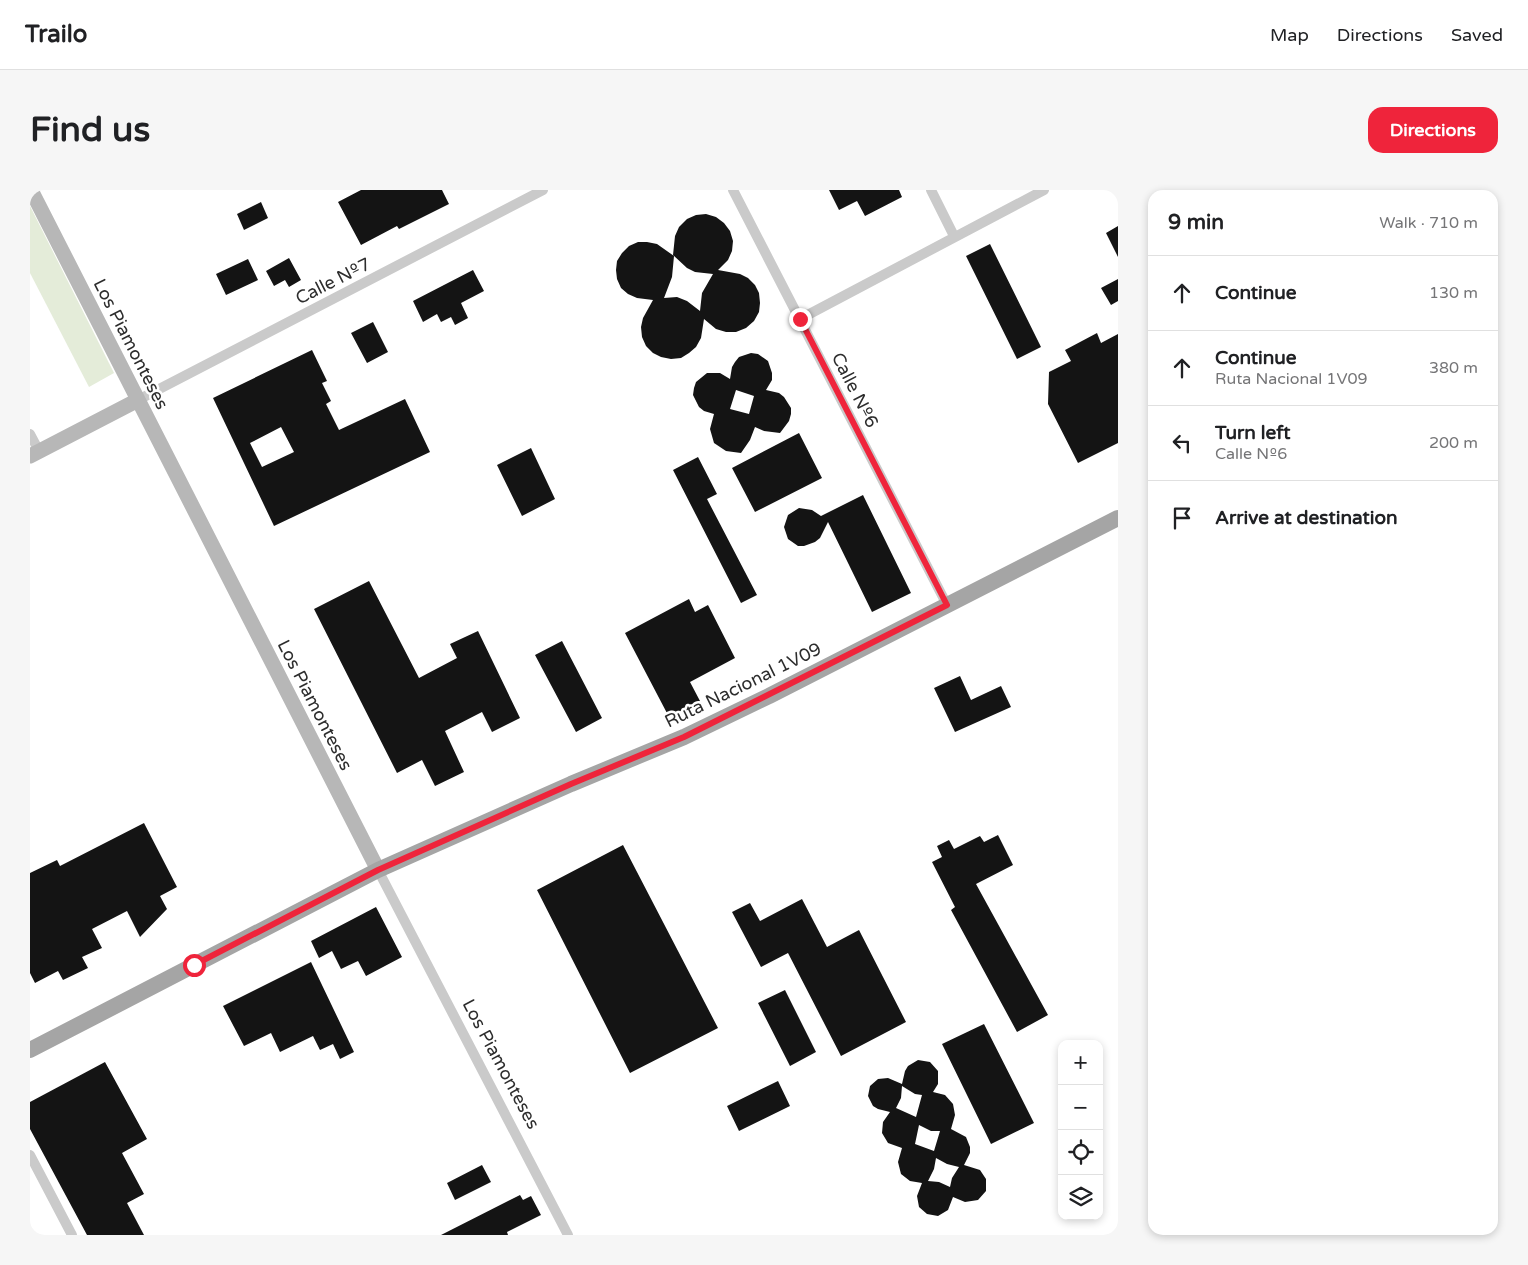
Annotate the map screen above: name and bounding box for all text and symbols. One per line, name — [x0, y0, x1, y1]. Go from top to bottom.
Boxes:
text: Trailo — [25, 20, 87, 49]
text: Map — [1270, 24, 1309, 46]
text: Directions — [1337, 24, 1423, 46]
text: Saved — [1451, 24, 1503, 46]
button: Directions — [1368, 107, 1498, 153]
text: Find us — [30, 109, 150, 151]
text: 9 min — [1168, 210, 1224, 235]
text: Walk · 710 m — [1379, 213, 1478, 233]
street label: Calle Nº7 — [292, 253, 374, 309]
street label: Los Piamonteses — [89, 275, 173, 413]
icon: ahead — [1168, 279, 1196, 307]
text: Continue — [1215, 282, 1297, 304]
text: 130 m — [1429, 283, 1478, 303]
route end — [789, 308, 812, 331]
text: Continue — [1215, 347, 1297, 369]
street label: Calle Nº6 — [827, 349, 883, 431]
icon: ahead — [1168, 354, 1196, 382]
text: 380 m — [1429, 358, 1478, 378]
text: Ruta Nacional 1V09 — [1215, 369, 1368, 389]
text: Turn left — [1215, 422, 1291, 444]
icon: left — [1168, 429, 1196, 457]
text: 200 m — [1429, 433, 1478, 453]
text: Calle Nº6 — [1215, 444, 1287, 464]
icon: arrive — [1168, 504, 1196, 532]
text: Arrive at destination — [1215, 507, 1398, 529]
street label: Los Piamonteses — [273, 636, 357, 774]
street label: Ruta Nacional 1V09 — [661, 637, 825, 733]
route start — [183, 954, 206, 977]
street label: Los Piamonteses — [458, 995, 544, 1133]
map controls — [1058, 1040, 1103, 1220]
button: + — [1058, 1040, 1103, 1085]
button: − — [1058, 1085, 1103, 1130]
button: locate — [1058, 1130, 1103, 1175]
button: layers — [1058, 1175, 1103, 1220]

